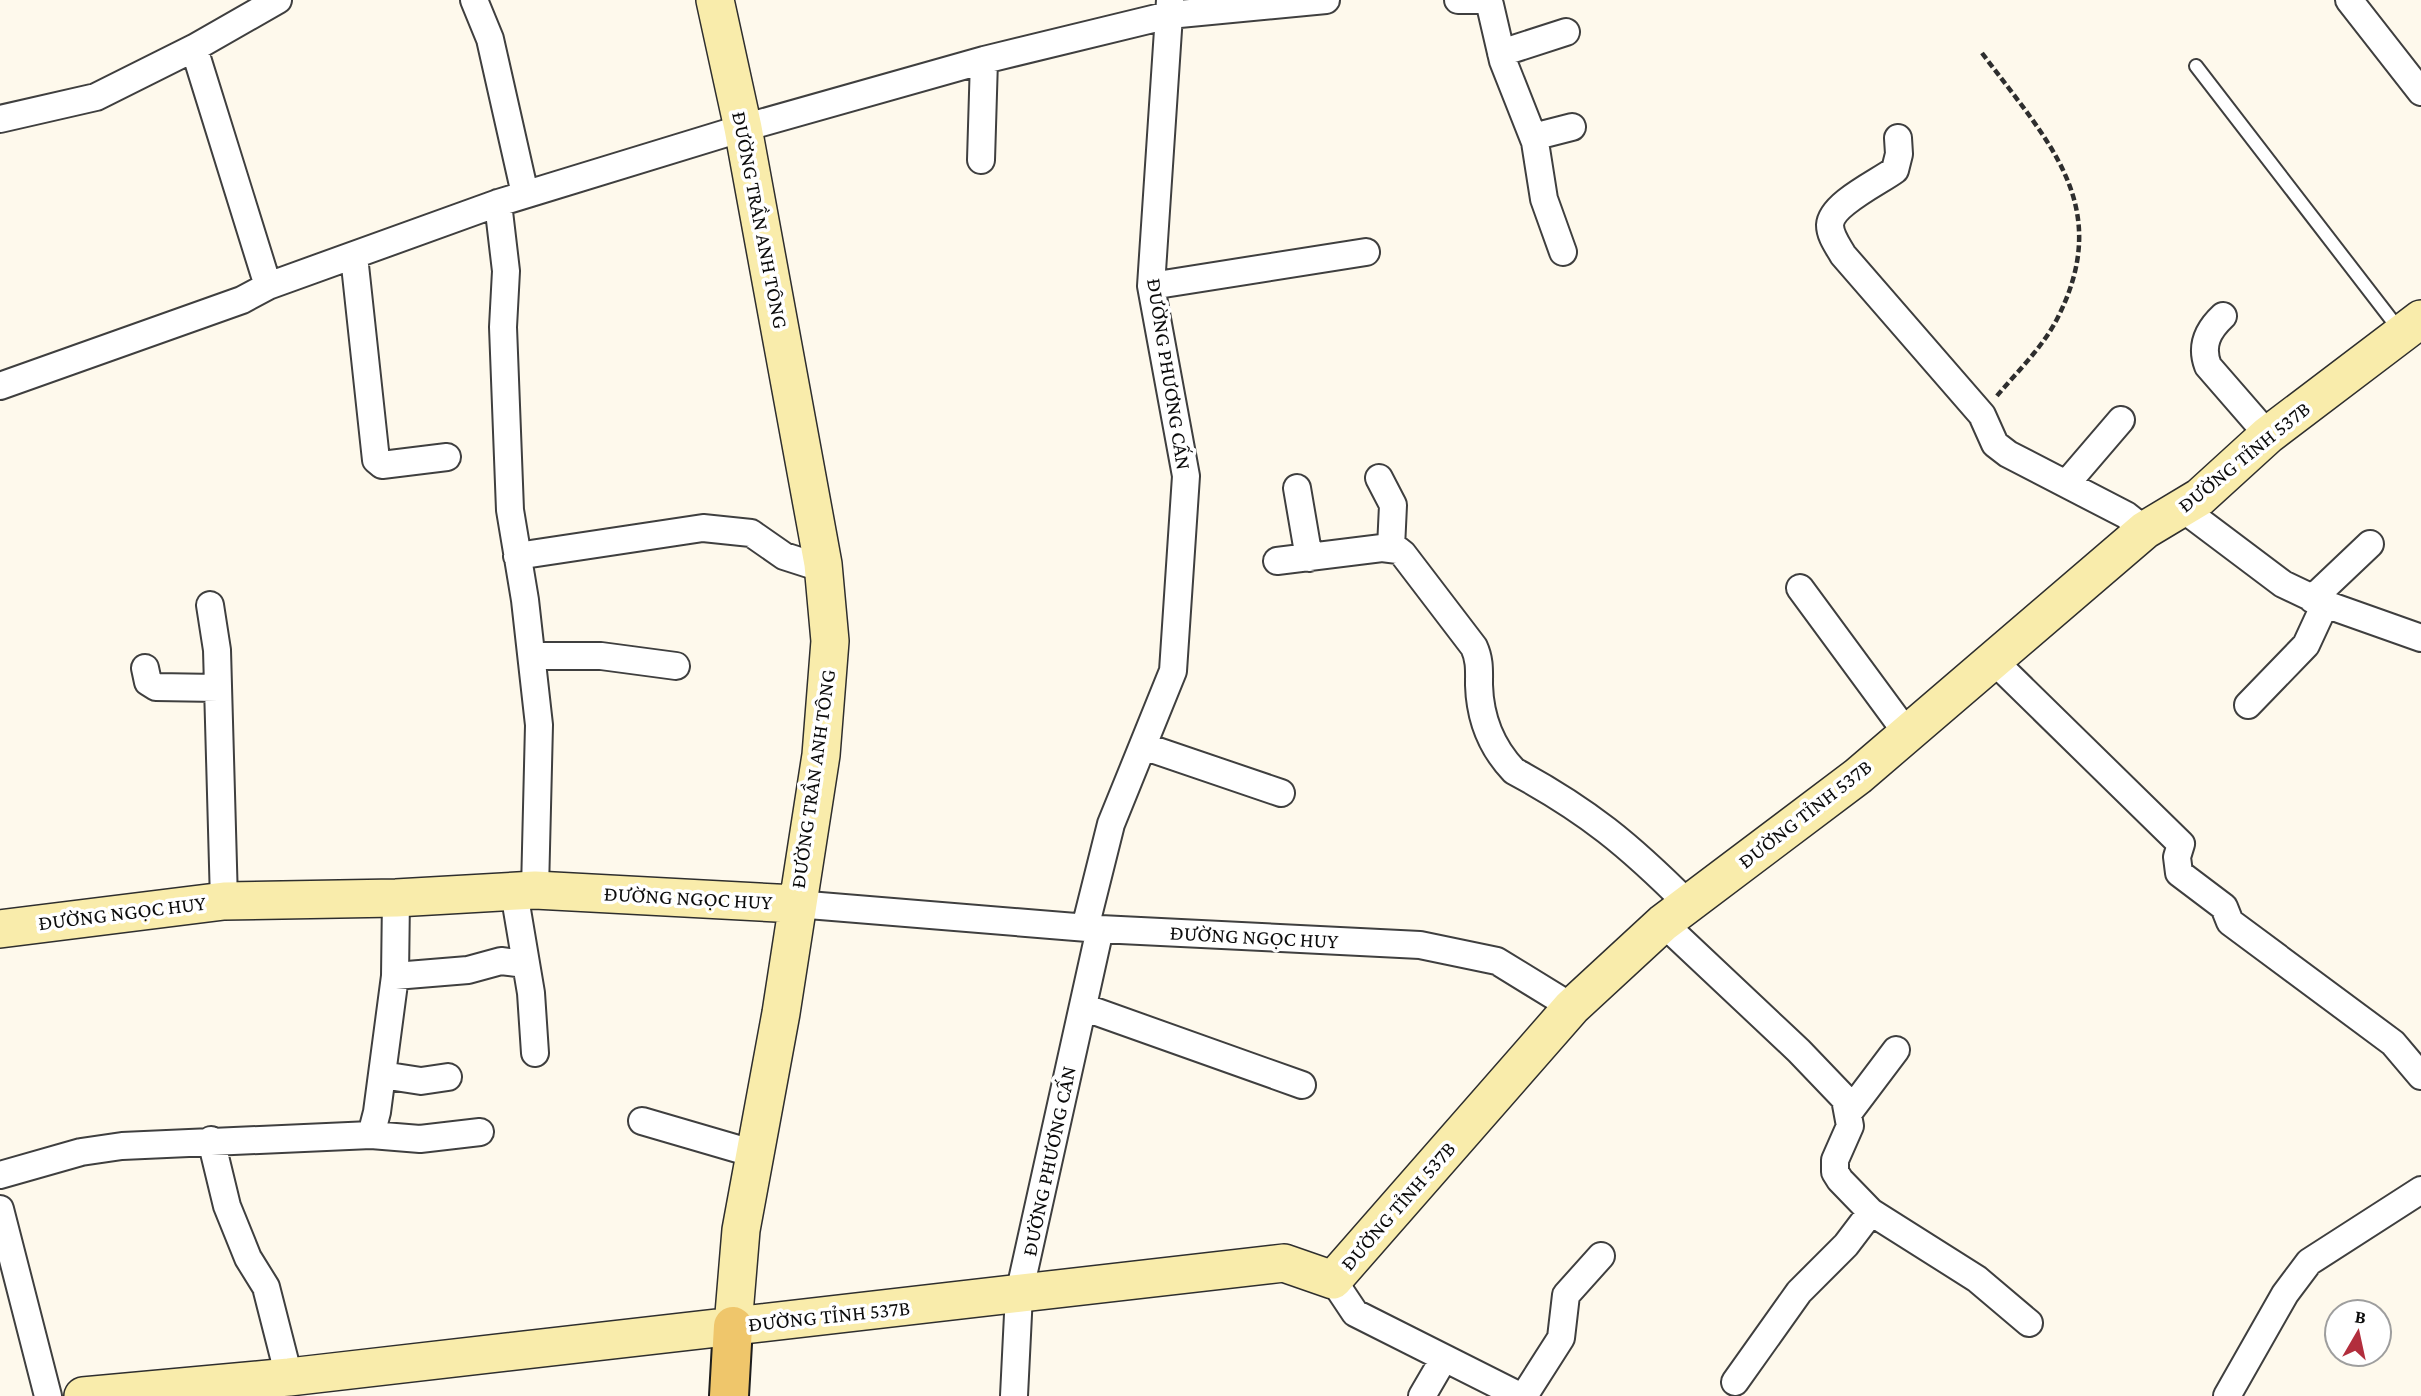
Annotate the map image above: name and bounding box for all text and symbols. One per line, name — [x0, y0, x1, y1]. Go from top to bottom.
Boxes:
street label: ĐƯỜNG TRẦN ANH TÔNG — [727, 109, 793, 331]
street label: ĐƯỜNG PHƯƠNG CẤN — [1142, 276, 1196, 472]
street label: ĐƯỜNG TỈNH 537B — [2173, 397, 2315, 517]
street label: ĐƯỜNG TRẦN ANH TÔNG — [786, 668, 840, 890]
street label: ĐƯỜNG TỈNH 537B — [1734, 754, 1876, 874]
street label: ĐƯỜNG NGỌC HUY — [603, 882, 774, 914]
street label: ĐƯỜNG NGỌC HUY — [37, 891, 208, 935]
street label: ĐƯỜNG NGỌC HUY — [1169, 921, 1340, 953]
street label: ĐƯỜNG PHƯƠNG CẤN — [1017, 1064, 1081, 1258]
street label: ĐƯỜNG TỈNH 537B — [1336, 1137, 1460, 1275]
street label: ĐƯỜNG TỈNH 537B — [747, 1296, 911, 1336]
north arrow — [2323, 1298, 2393, 1368]
text: B — [2353, 1305, 2368, 1328]

